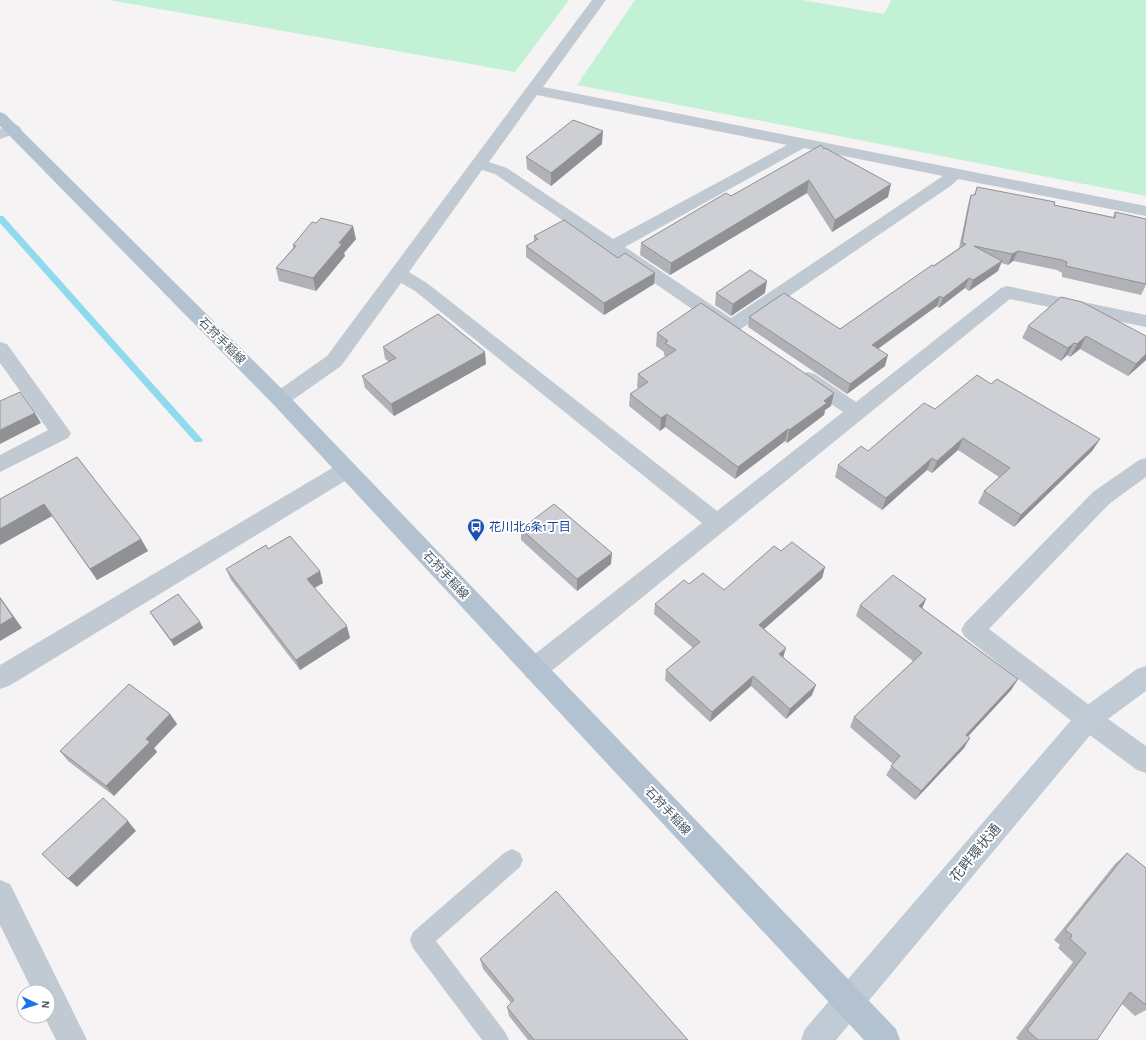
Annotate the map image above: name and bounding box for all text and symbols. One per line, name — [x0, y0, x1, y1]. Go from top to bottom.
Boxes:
street label: 石狩手稲線 — [197, 315, 248, 366]
bus stop icon: 花川北6条1丁目 — [466, 517, 486, 542]
place label: 花川北6条1丁目 — [489, 520, 571, 533]
street label: 石狩手稲線 — [421, 548, 472, 601]
street label: 石狩手稲線 — [643, 784, 694, 837]
street label: 花畔環状通 — [947, 820, 1004, 884]
north arrow — [16, 984, 56, 1024]
text: N — [40, 1000, 51, 1009]

